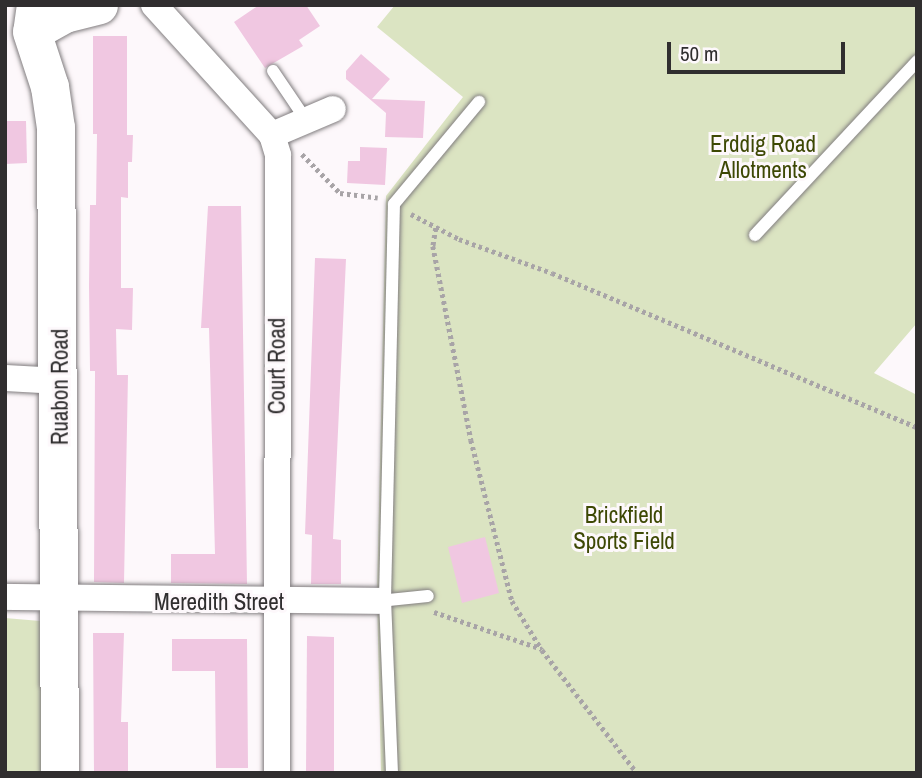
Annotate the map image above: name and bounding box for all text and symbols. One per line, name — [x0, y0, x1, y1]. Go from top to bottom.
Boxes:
scale bar — [670, 28, 848, 72]
text: 50 m — [680, 39, 718, 68]
park label: Erddig Road Allotments — [710, 130, 816, 184]
street label: Court Road — [263, 318, 291, 414]
street label: Ruabon Road — [46, 329, 74, 445]
park label: Brickfield Sports Field — [573, 501, 675, 555]
street label: Meredith Street — [154, 588, 284, 616]

